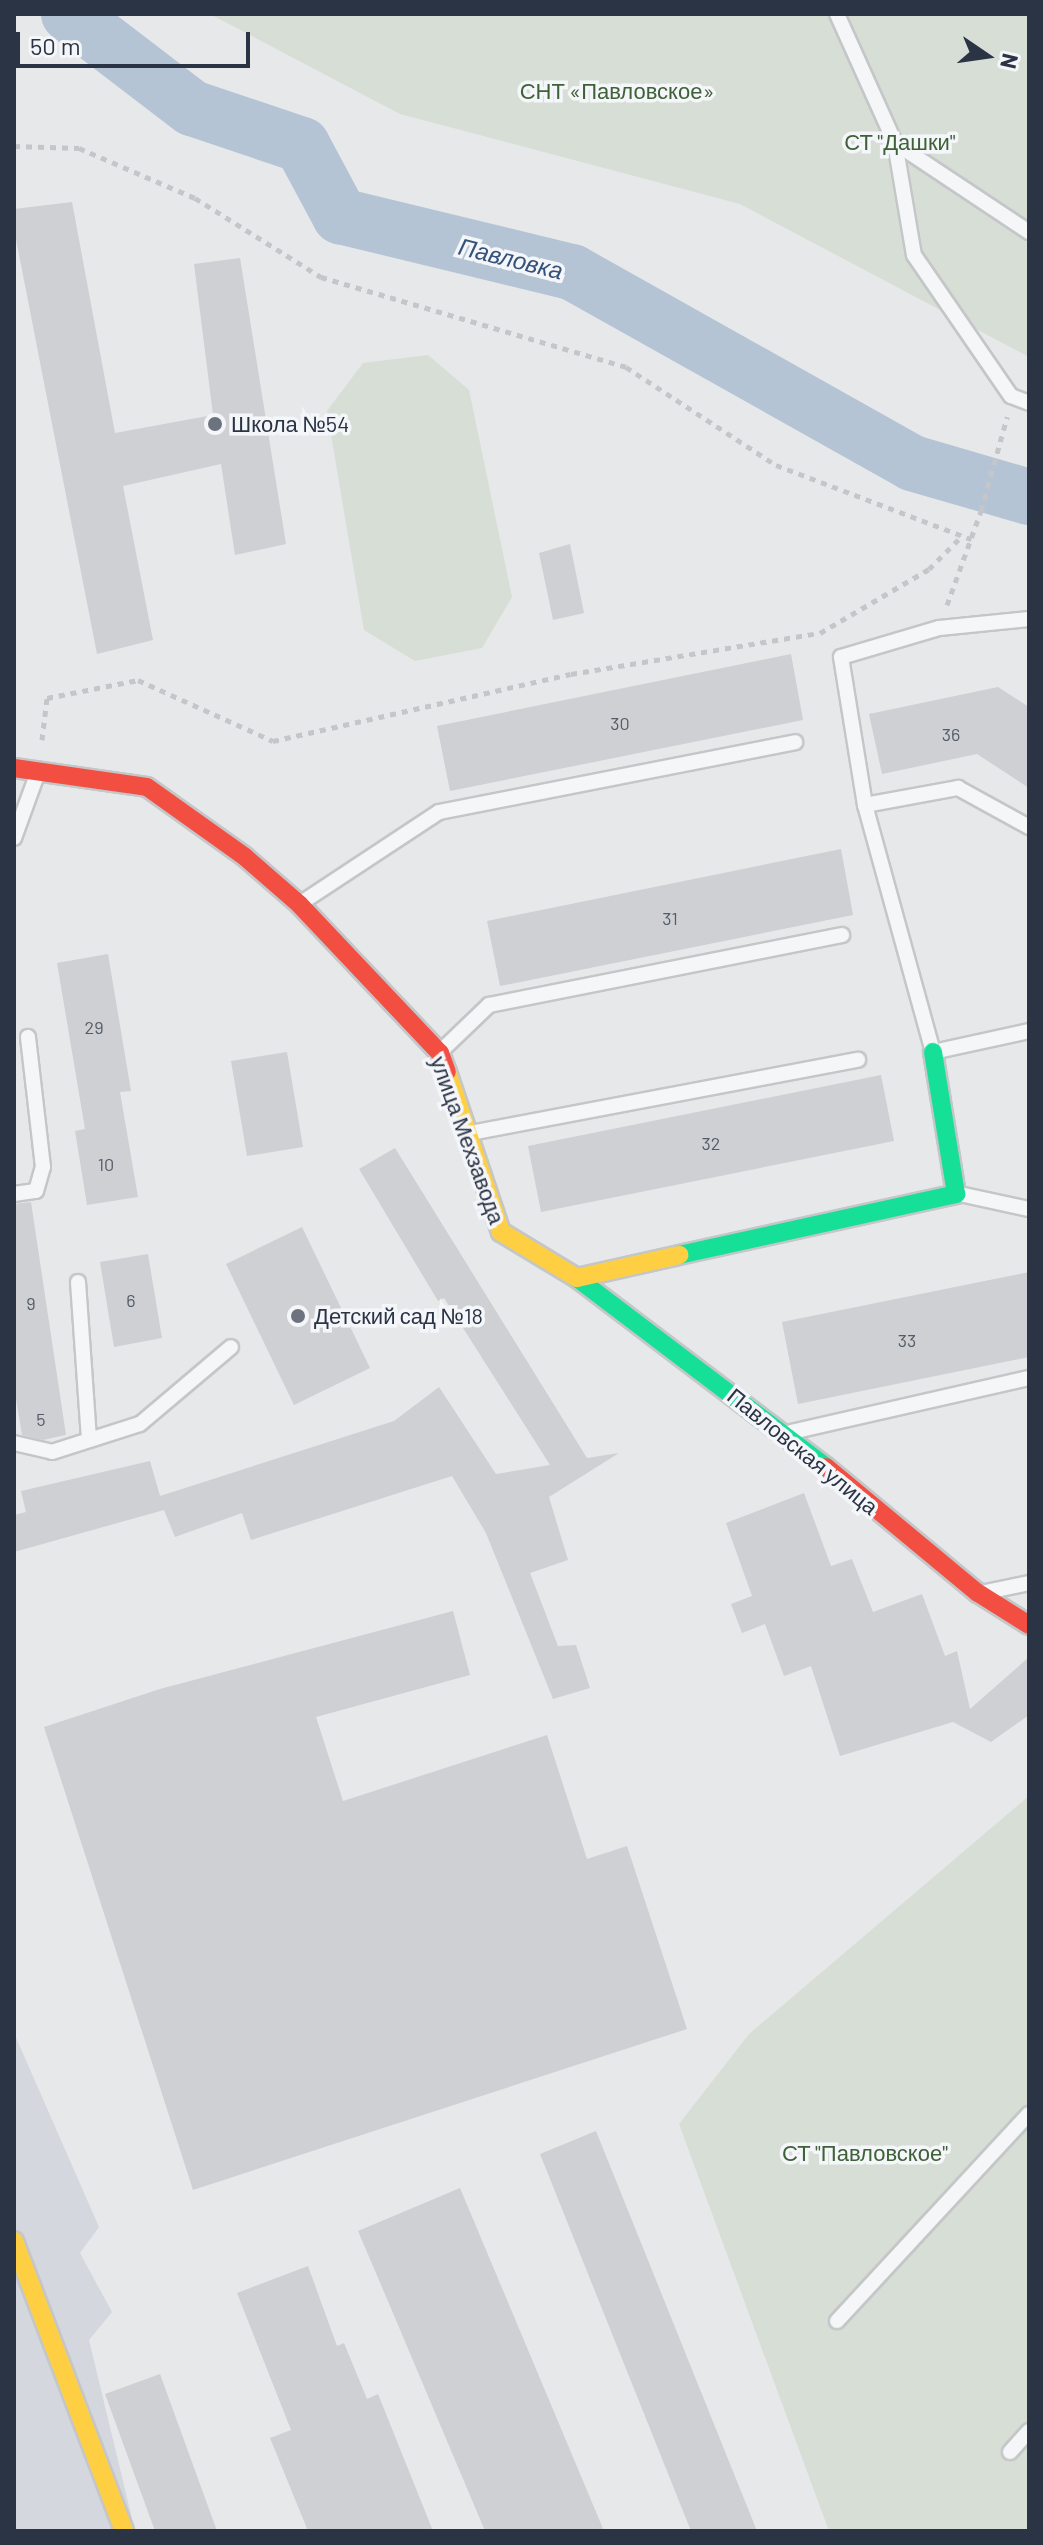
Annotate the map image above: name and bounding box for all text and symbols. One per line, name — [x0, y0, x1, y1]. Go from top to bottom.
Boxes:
scale bar — [20, 16, 254, 66]
north arrow — [947, 16, 1027, 96]
text: 50 m — [30, 31, 81, 60]
text: N — [996, 51, 1025, 71]
park label: СНТ «Павловское» — [520, 78, 714, 104]
park label: СТ "Дашки" — [844, 129, 956, 155]
water label: Павловка — [456, 231, 566, 285]
place label: Школа №54 — [231, 411, 349, 437]
marker: Школа №54 — [206, 415, 224, 433]
house number: 30 — [610, 712, 630, 734]
house number: 36 — [942, 723, 960, 745]
house number: 31 — [662, 907, 678, 929]
house number: 29 — [84, 1016, 104, 1038]
street label: улица Мехзавода — [425, 1053, 511, 1227]
house number: 32 — [702, 1132, 720, 1154]
house number: 10 — [98, 1153, 114, 1175]
house number: 6 — [126, 1289, 136, 1311]
house number: 9 — [26, 1292, 36, 1314]
place label: Детский сад №18 — [314, 1303, 483, 1329]
marker: Детский сад №18 — [289, 1307, 307, 1325]
house number: 33 — [898, 1329, 916, 1351]
street label: Павловская улица — [722, 1382, 884, 1520]
house number: 5 — [36, 1408, 46, 1430]
park label: СТ "Павловское" — [782, 2140, 948, 2166]

